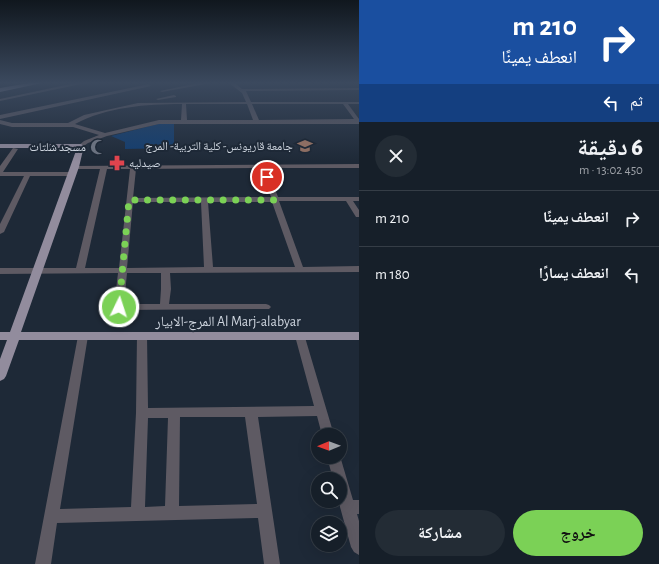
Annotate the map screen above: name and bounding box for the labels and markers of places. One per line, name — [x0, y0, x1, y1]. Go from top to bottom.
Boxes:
school or university icon: جامعة قاريونس- كلية التربية- المرج — [296, 137, 314, 155]
mosque icon: مسجد شلتات — [89, 138, 107, 156]
place label: جامعة قاريونس- كلية التربية- المرج — [145, 140, 293, 153]
place label: مسجد شلتات — [29, 141, 86, 154]
pharmacy icon: صيدليه — [108, 154, 126, 172]
place label: صيدليه — [129, 157, 161, 170]
pin — [250, 160, 284, 194]

